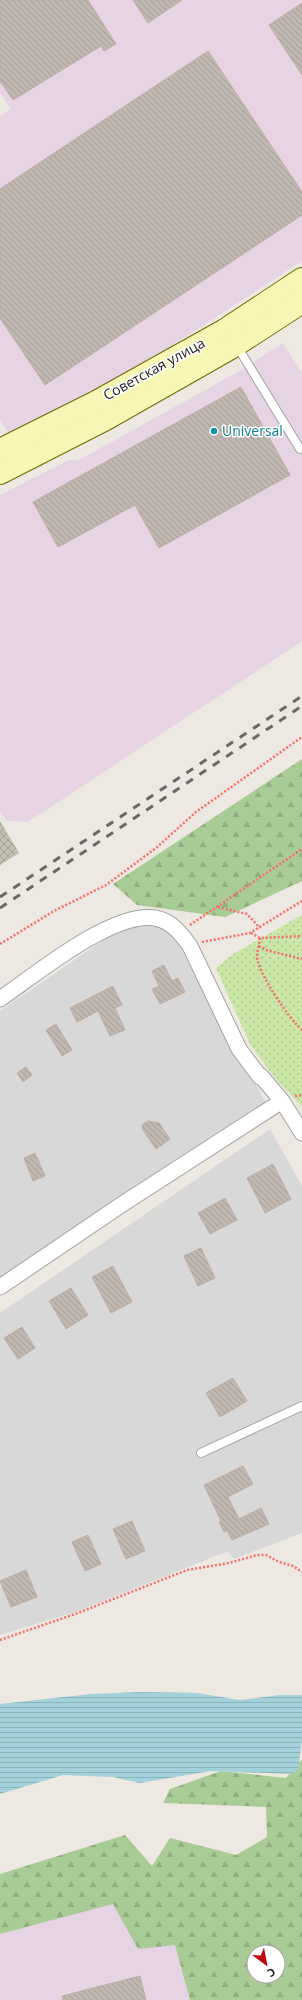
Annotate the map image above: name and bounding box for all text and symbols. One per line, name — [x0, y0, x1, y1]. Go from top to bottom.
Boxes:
street label: Советская улица — [100, 333, 208, 404]
place label: Universal — [222, 421, 283, 440]
marker: Universal — [209, 426, 219, 436]
north arrow — [246, 1944, 286, 1984]
text: С — [265, 1965, 279, 1981]

